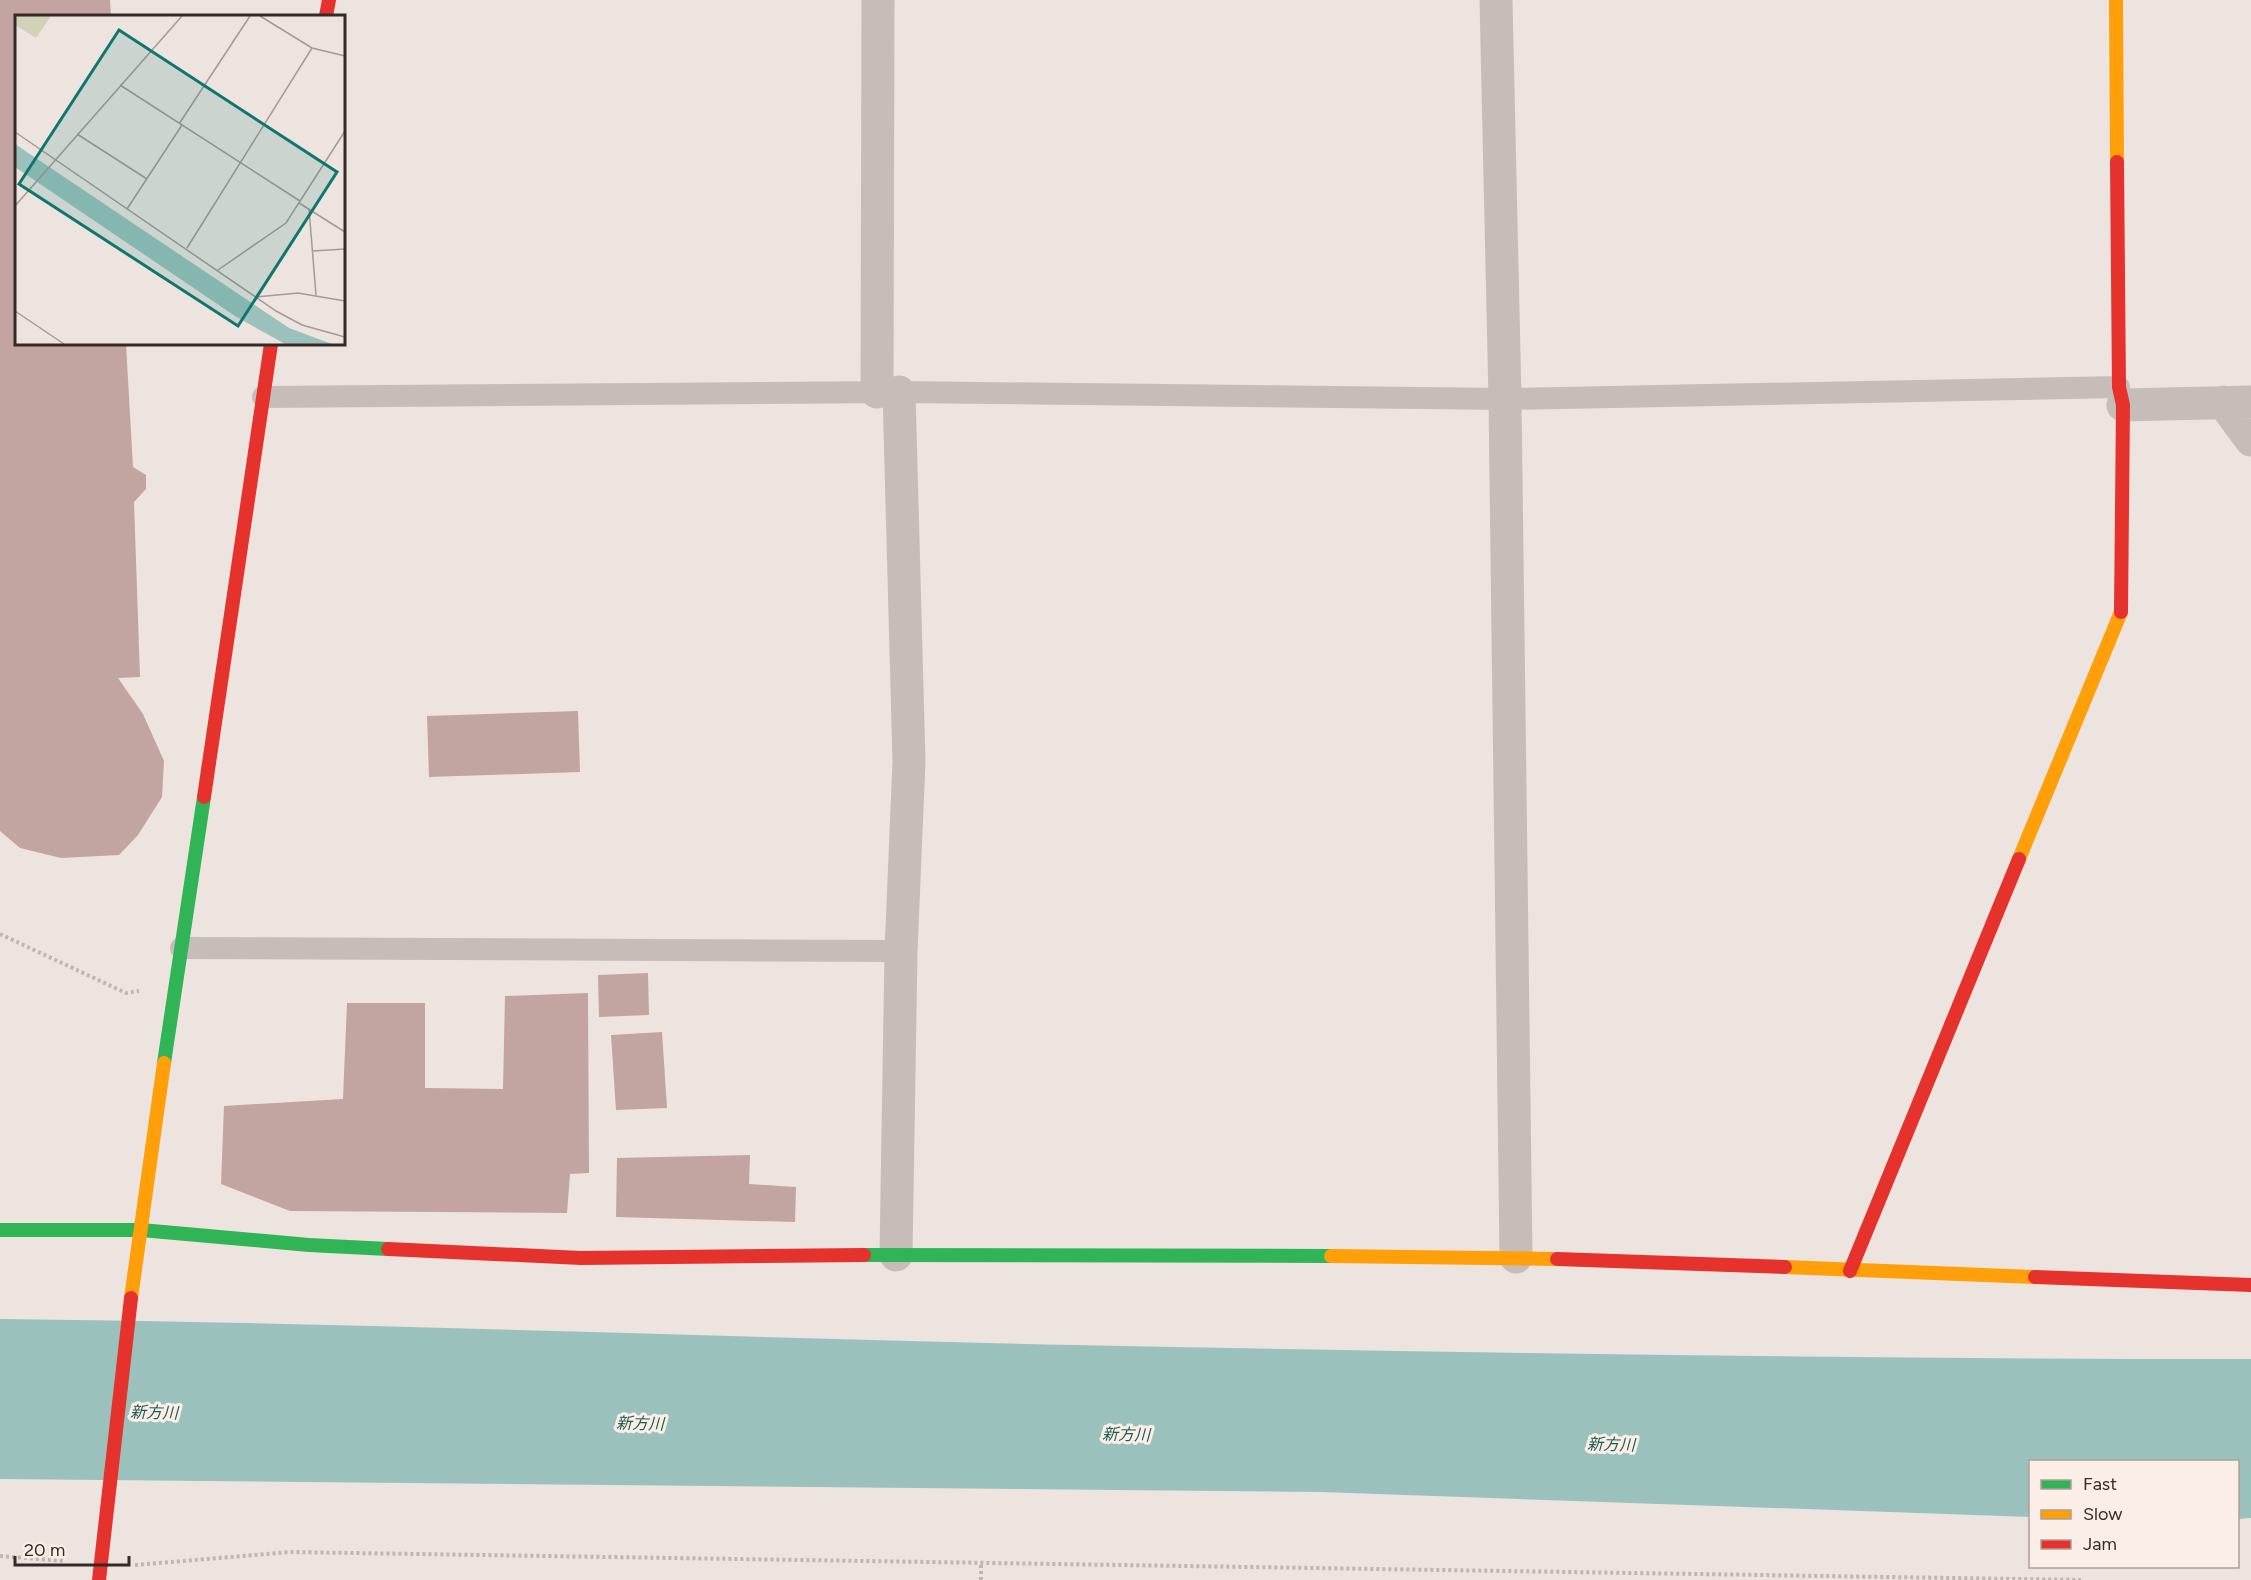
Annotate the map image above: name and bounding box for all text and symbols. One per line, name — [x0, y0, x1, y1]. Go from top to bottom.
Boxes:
inset map — [15, 15, 345, 345]
water label: 新方川 — [130, 1403, 180, 1422]
water label: 新方川 — [616, 1414, 666, 1433]
water label: 新方川 — [1102, 1425, 1152, 1444]
water label: 新方川 — [1587, 1435, 1637, 1454]
legend — [2029, 1460, 2239, 1568]
text: Fast — [2083, 1473, 2117, 1495]
text: Slow — [2083, 1503, 2122, 1525]
scale bar — [15, 1529, 129, 1567]
text: Jam — [2083, 1533, 2117, 1555]
text: 20 m — [24, 1539, 65, 1561]

